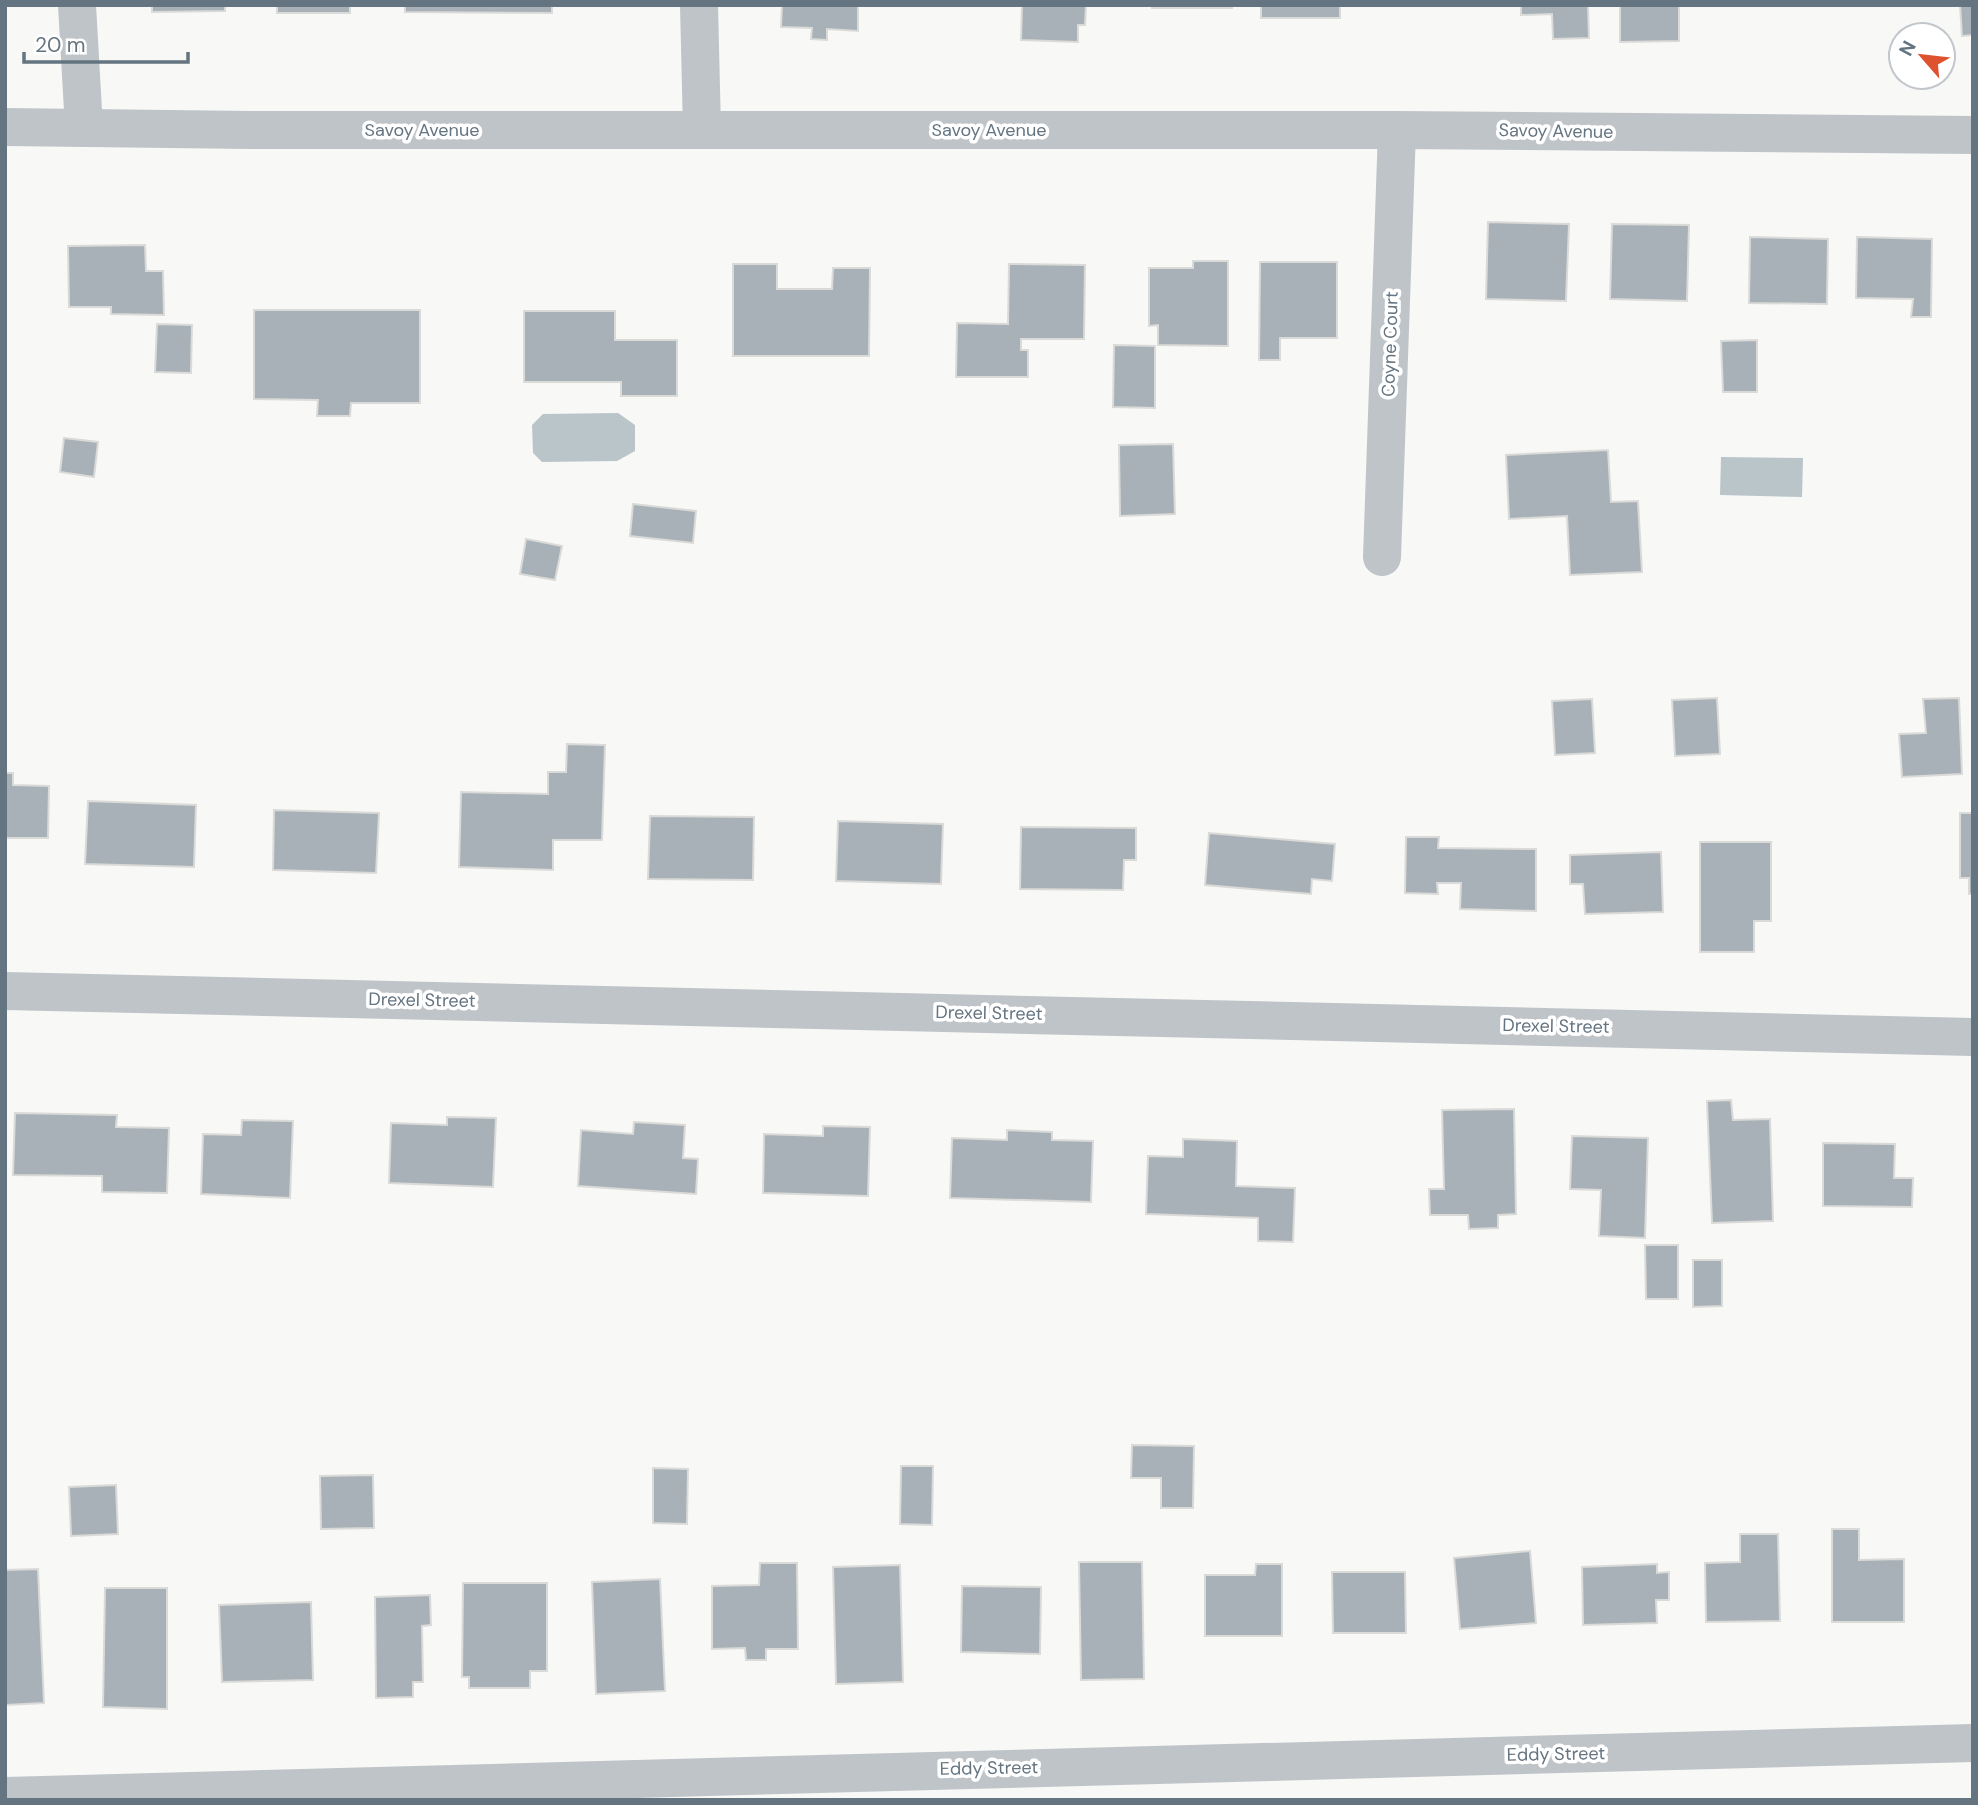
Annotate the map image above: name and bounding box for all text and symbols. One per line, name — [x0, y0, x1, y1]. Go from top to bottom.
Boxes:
scale bar — [24, 21, 189, 65]
north arrow — [1887, 21, 1957, 91]
text: 20 m — [35, 31, 86, 59]
text: N — [1893, 36, 1922, 60]
street label: Savoy Avenue — [365, 118, 479, 142]
street label: Savoy Avenue — [932, 118, 1046, 142]
street label: Savoy Avenue — [1498, 118, 1614, 144]
street label: Coyne Court — [1376, 291, 1404, 397]
street label: Drexel Street — [368, 987, 476, 1013]
street label: Drexel Street — [935, 1000, 1043, 1026]
street label: Drexel Street — [1502, 1013, 1610, 1039]
street label: Eddy Street — [1507, 1741, 1605, 1767]
street label: Eddy Street — [940, 1755, 1038, 1781]

